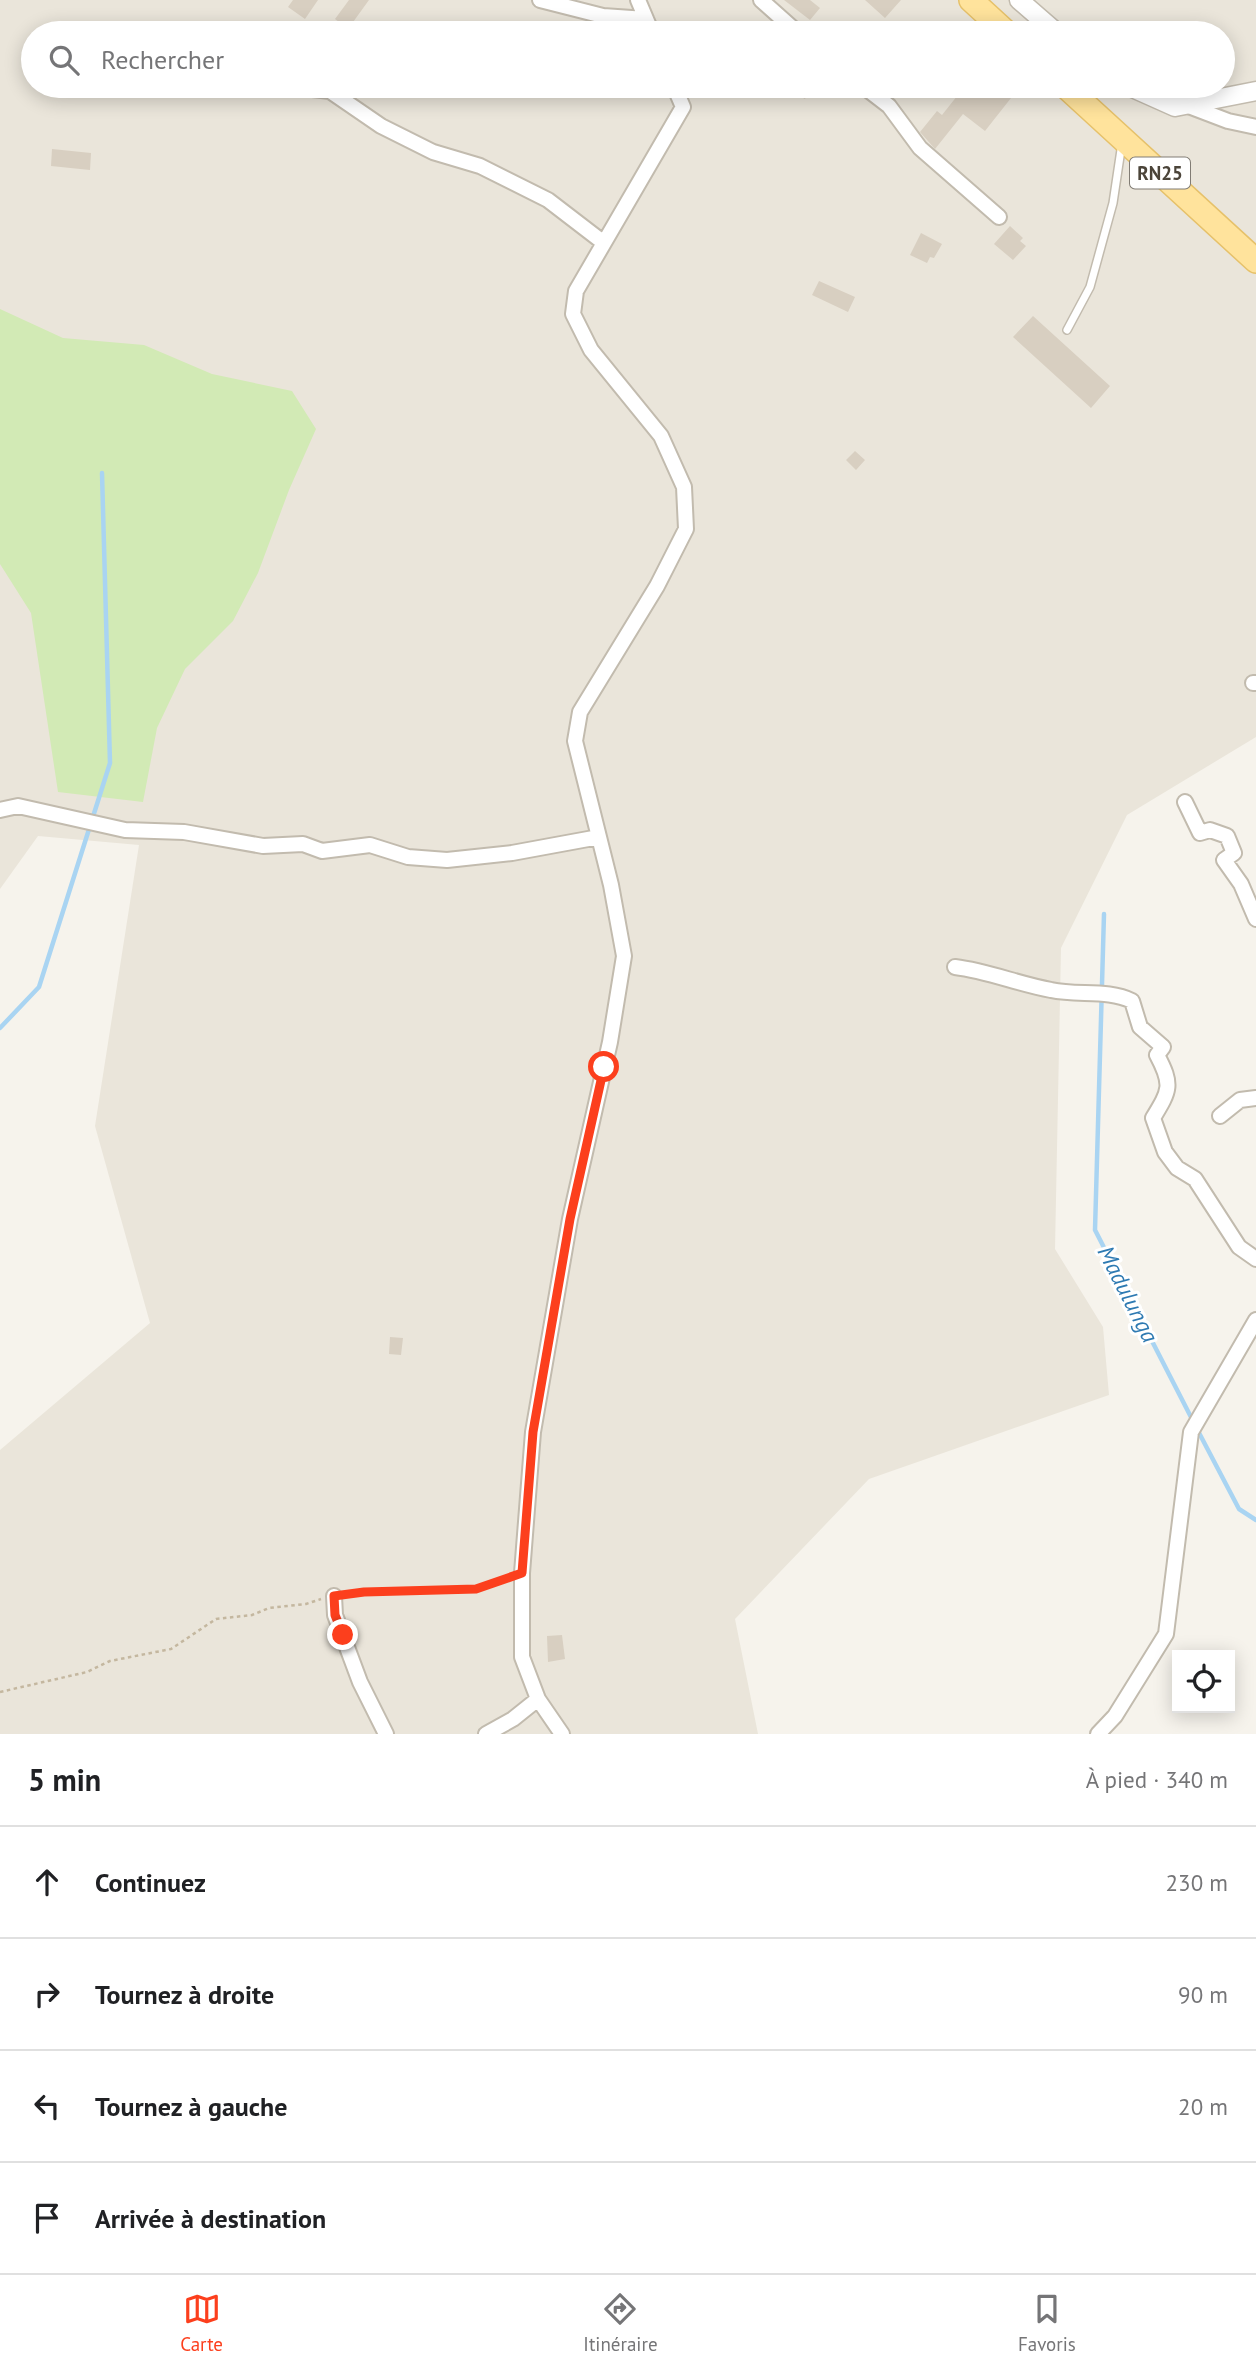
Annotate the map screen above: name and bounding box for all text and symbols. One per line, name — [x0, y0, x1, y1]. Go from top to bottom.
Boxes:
search box — [21, 21, 1235, 98]
icon: search — [45, 41, 83, 79]
text: Rechercher — [101, 43, 224, 76]
road number: RN25 — [1130, 158, 1190, 188]
route start — [588, 1051, 619, 1082]
water label: Madulunga — [1092, 1241, 1165, 1347]
route end — [327, 1619, 358, 1650]
map controls — [1172, 1650, 1235, 1713]
button: locate — [1172, 1650, 1235, 1713]
text: 5 min — [28, 1760, 101, 1799]
text: À pied · 340 m — [1086, 1765, 1228, 1794]
icon: ahead — [28, 1863, 66, 1901]
text: Continuez — [95, 1866, 206, 1899]
text: 230 m — [1166, 1868, 1228, 1897]
icon: right — [28, 1975, 66, 2013]
text: Tournez à droite — [95, 1978, 274, 2011]
text: 90 m — [1178, 1980, 1228, 2009]
icon: left — [28, 2087, 66, 2125]
text: Tournez à gauche — [95, 2090, 287, 2123]
text: 20 m — [1178, 2092, 1228, 2121]
icon: arrive — [28, 2199, 66, 2237]
text: Arrivée à destination — [95, 2202, 326, 2235]
tab: Carte — [180, 2290, 223, 2356]
tab: Itinéraire — [583, 2290, 658, 2356]
tab: Favoris — [1018, 2290, 1076, 2356]

